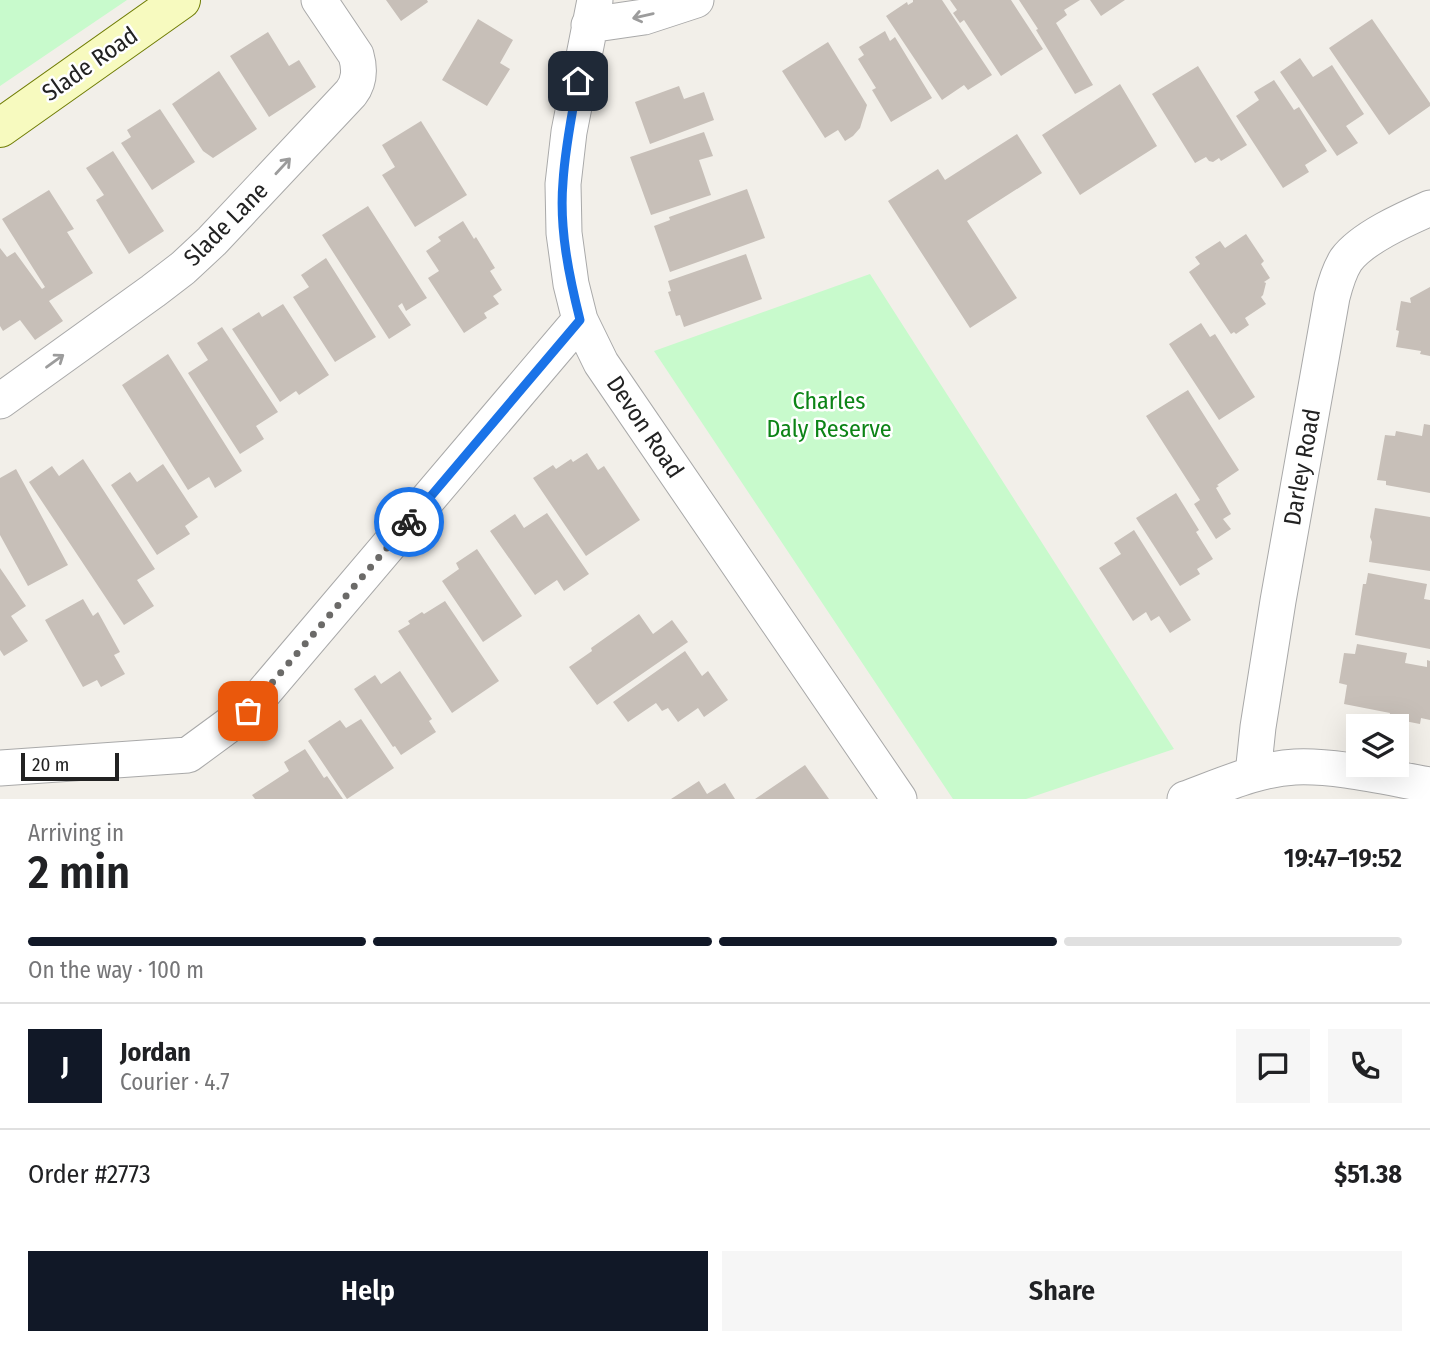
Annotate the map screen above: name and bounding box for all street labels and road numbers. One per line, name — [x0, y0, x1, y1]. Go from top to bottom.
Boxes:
street label: Slade Road — [37, 21, 143, 107]
street label: Slade Lane — [178, 176, 274, 272]
street label: Devon Road — [601, 371, 689, 483]
street label: Darley Road — [1278, 407, 1326, 527]

